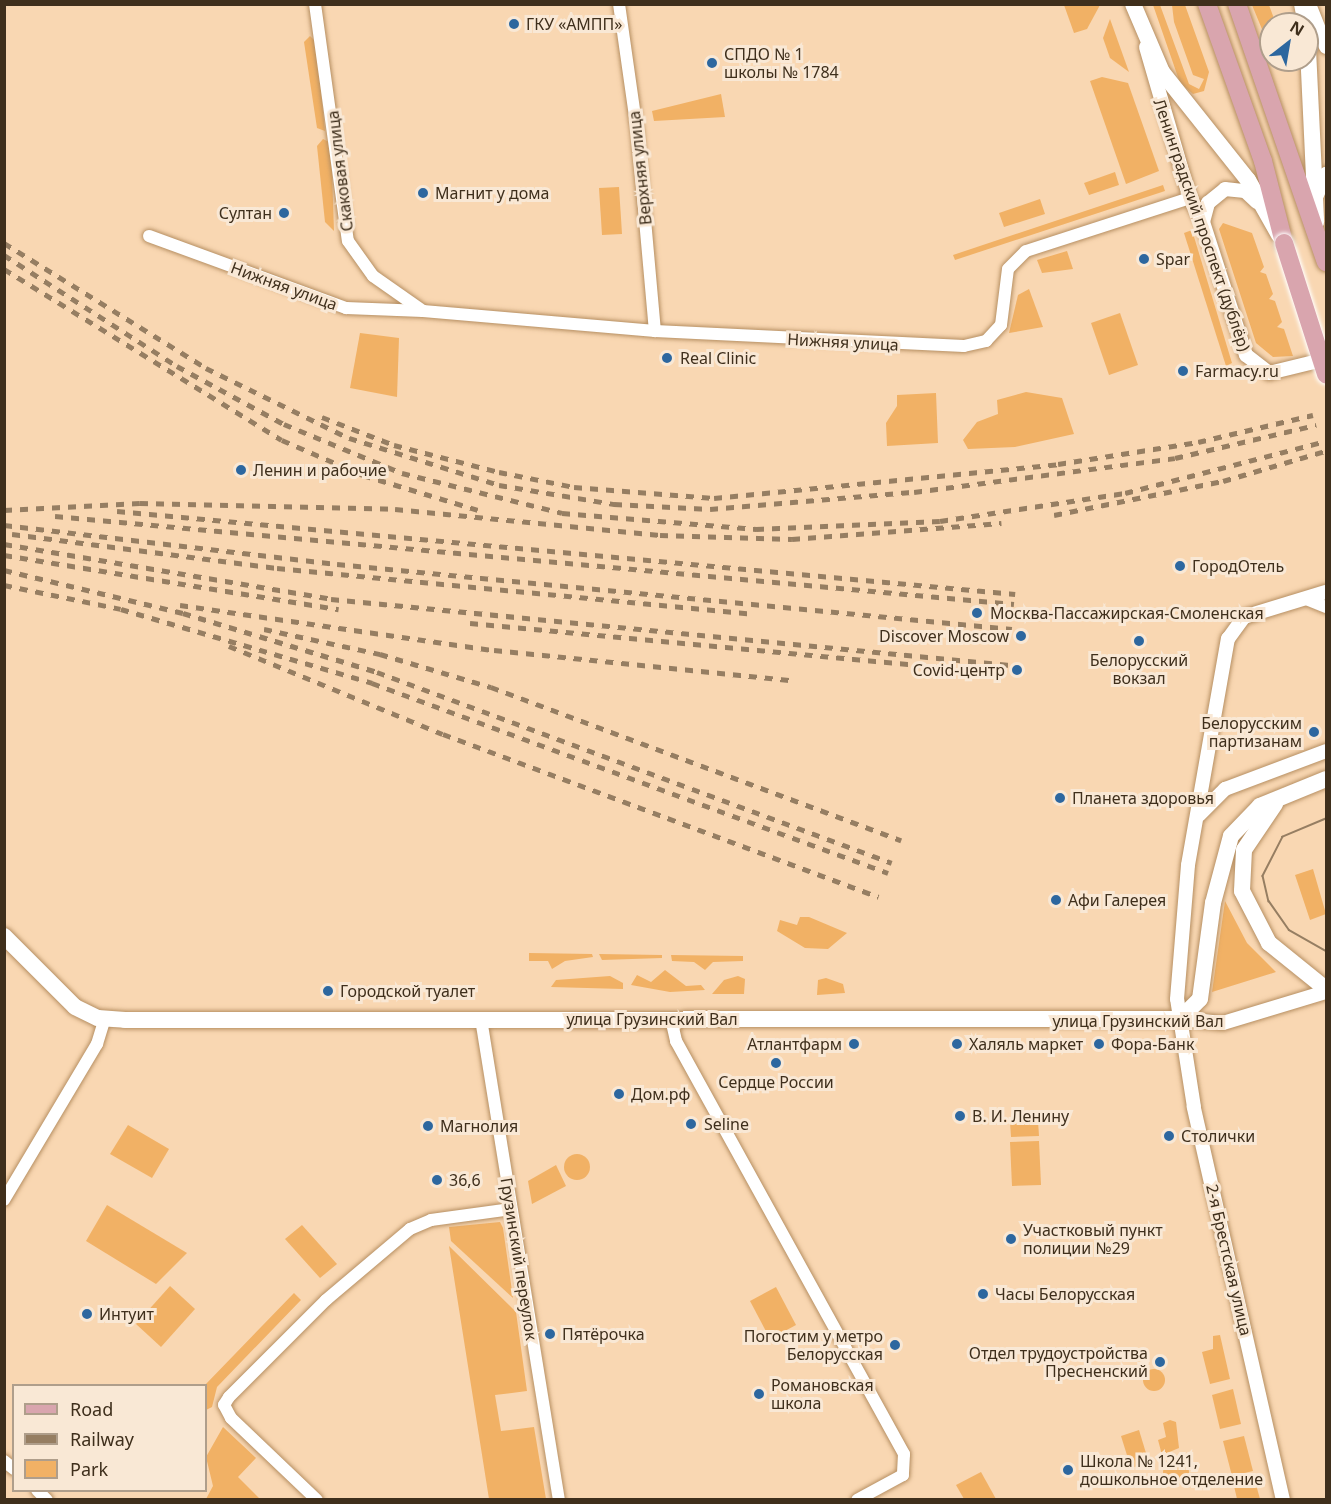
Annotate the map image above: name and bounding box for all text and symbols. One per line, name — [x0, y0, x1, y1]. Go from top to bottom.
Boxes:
north arrow — [1259, 12, 1319, 72]
place label: ГКУ «АМПП» — [526, 14, 622, 34]
text: N — [1286, 16, 1308, 41]
marker: ГКУ «АМПП» — [507, 17, 521, 31]
place label: СПДО № 1 школы № 1784 — [724, 44, 839, 82]
marker: СПДО № 1 школы № 1784 — [705, 56, 719, 70]
street label: Ленинградский проспект (дублёр) — [1150, 96, 1254, 354]
street label: Скаковая улица — [323, 109, 357, 233]
street label: Верхняя улица — [624, 110, 656, 226]
place label: Магнит у дома — [435, 183, 549, 203]
marker: Магнит у дома — [416, 186, 430, 200]
place label: Султан — [219, 203, 272, 223]
marker: Султан — [277, 206, 291, 220]
place label: Spar — [1156, 249, 1190, 269]
marker: Spar — [1137, 252, 1151, 266]
street label: Нижняя улица — [228, 258, 340, 314]
street label: Нижняя улица — [787, 329, 899, 355]
place label: Real Clinic — [680, 348, 756, 368]
marker: Real Clinic — [658, 349, 676, 367]
place label: Farmacy.ru — [1195, 361, 1279, 381]
marker: Farmacy.ru — [1176, 364, 1190, 378]
place label: Ленин и рабочие — [253, 460, 387, 480]
marker: Ленин и рабочие — [234, 463, 248, 477]
place label: ГородОтель — [1192, 556, 1284, 576]
marker: ГородОтель — [1173, 559, 1187, 573]
place label: Москва-Пассажирская-Смоленская — [990, 603, 1264, 623]
marker: Москва-Пассажирская-Смоленская — [968, 604, 986, 622]
place label: Discover Moscow — [879, 626, 1009, 646]
marker: Discover Moscow — [1014, 629, 1028, 643]
marker: Белорусский вокзал — [1132, 634, 1146, 648]
place label: Белорусский вокзал — [1090, 650, 1188, 688]
place label: Covid-центр — [913, 660, 1005, 680]
marker: Covid-центр — [1010, 663, 1024, 677]
place label: Белорусским партизанам — [1201, 713, 1302, 751]
marker: Белорусским партизанам — [1307, 725, 1321, 739]
place label: Планета здоровья — [1072, 788, 1214, 808]
marker: Планета здоровья — [1053, 791, 1067, 805]
place label: Афи Галерея — [1068, 890, 1166, 910]
marker: Афи Галерея — [1049, 893, 1063, 907]
place label: Городской туалет — [340, 981, 475, 1001]
marker: Городской туалет — [321, 984, 335, 998]
street label: улица Грузинский Вал — [566, 1009, 738, 1029]
street label: улица Грузинский Вал — [1052, 1011, 1224, 1031]
place label: Атлантфарм — [747, 1034, 842, 1054]
place label: Халяль маркет — [969, 1034, 1083, 1054]
place label: Фора-Банк — [1111, 1034, 1194, 1054]
marker: Атлантфарм — [847, 1037, 861, 1051]
marker: Халяль маркет — [950, 1037, 964, 1051]
marker: Фора-Банк — [1092, 1037, 1106, 1051]
marker: Сердце России — [769, 1056, 783, 1070]
place label: Сердце России — [718, 1072, 834, 1092]
place label: Дом.рф — [631, 1084, 690, 1104]
marker: Дом.рф — [612, 1087, 626, 1101]
place label: В. И. Ленину — [972, 1106, 1069, 1126]
marker: В. И. Ленину — [953, 1109, 967, 1123]
place label: Seline — [704, 1114, 749, 1134]
marker: Seline — [682, 1115, 700, 1133]
place label: Магнолия — [440, 1116, 518, 1136]
marker: Магнолия — [421, 1119, 435, 1133]
place label: Столички — [1181, 1126, 1255, 1146]
marker: Столички — [1162, 1129, 1176, 1143]
place label: 36,6 — [449, 1170, 481, 1190]
marker: 36,6 — [430, 1173, 444, 1187]
street label: Грузинский переулок — [497, 1176, 541, 1342]
street label: 2-я Брестская улица — [1202, 1182, 1256, 1338]
place label: Участковый пункт полиции №29 — [1023, 1220, 1163, 1258]
marker: Участковый пункт полиции №29 — [1004, 1232, 1018, 1246]
place label: Часы Белорусская — [995, 1284, 1135, 1304]
marker: Часы Белорусская — [976, 1287, 990, 1301]
place label: Интуит — [99, 1304, 154, 1324]
marker: Интуит — [80, 1307, 94, 1321]
place label: Пятёрочка — [562, 1324, 645, 1344]
place label: Погостим у метро Белорусская — [744, 1326, 883, 1364]
marker: Пятёрочка — [543, 1327, 557, 1341]
marker: Погостим у метро Белорусская — [888, 1338, 902, 1352]
place label: Отдел трудоустройства Пресненский — [969, 1343, 1148, 1381]
marker: Отдел трудоустройства Пресненский — [1153, 1355, 1167, 1369]
place label: Романовская школа — [771, 1375, 874, 1413]
legend — [12, 1384, 207, 1492]
marker: Романовская школа — [752, 1387, 766, 1401]
text: Road — [70, 1397, 113, 1421]
text: Railway — [70, 1427, 134, 1451]
place label: Школа № 1241, дошкольное отделение — [1080, 1451, 1263, 1489]
text: Park — [70, 1457, 108, 1481]
marker: Школа № 1241, дошкольное отделение — [1061, 1463, 1075, 1477]

